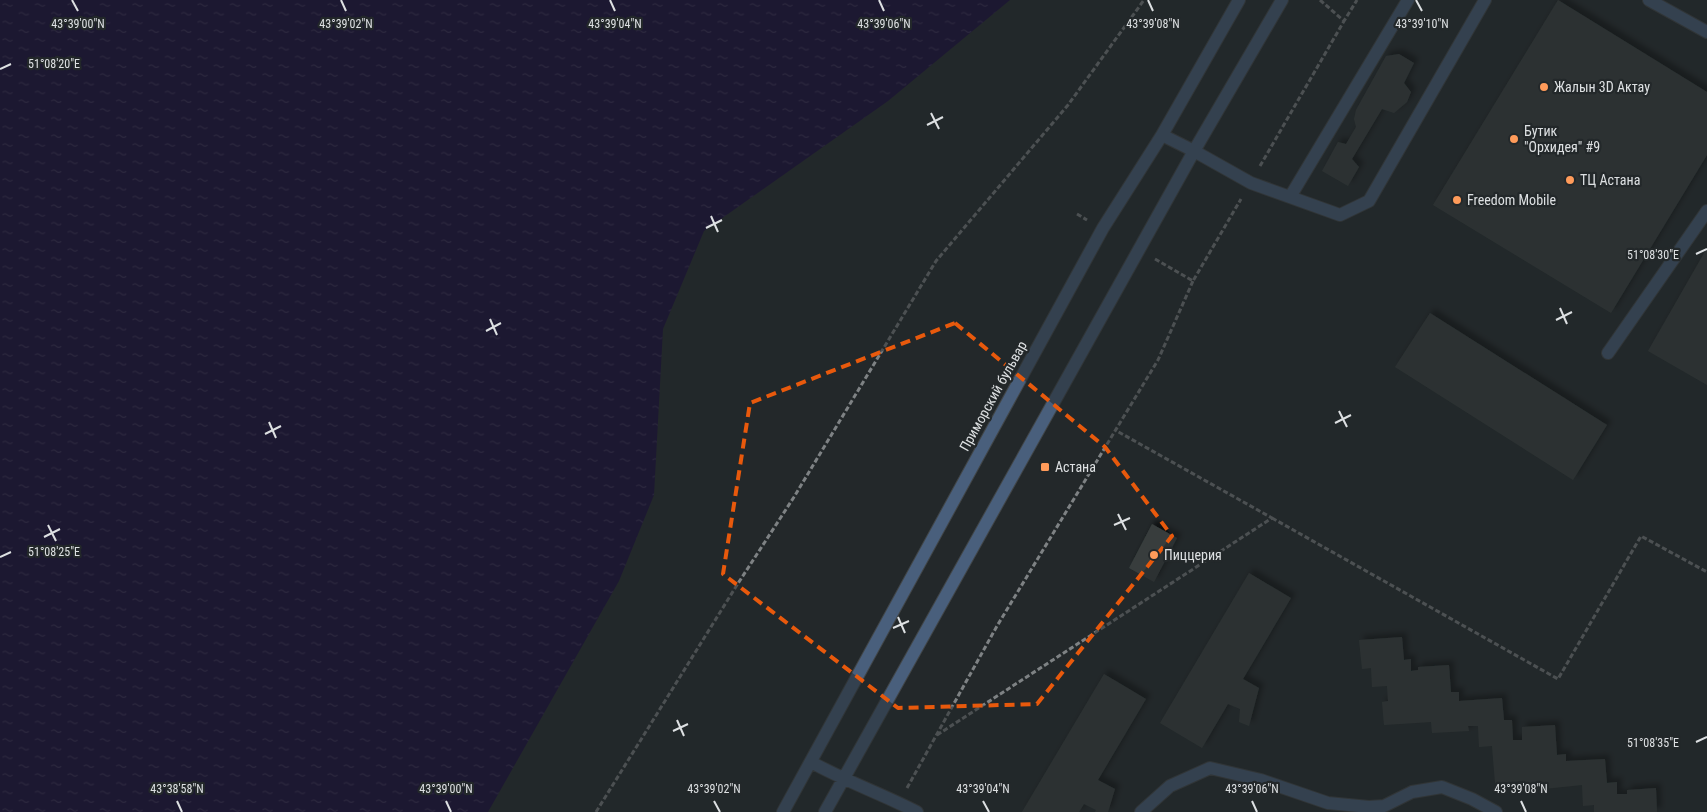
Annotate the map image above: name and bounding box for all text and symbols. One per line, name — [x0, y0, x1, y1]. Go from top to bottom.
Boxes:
text: 43°39'00"N — [51, 17, 105, 31]
text: 43°39'02"N — [319, 17, 373, 31]
text: 43°39'04"N — [588, 17, 642, 31]
text: 43°39'06"N — [857, 17, 911, 31]
text: 43°39'08"N — [1126, 17, 1180, 31]
text: 43°39'10"N — [1395, 17, 1449, 31]
text: 51°08'20"E — [28, 57, 80, 71]
place label: Жалын 3D Актау — [1554, 79, 1650, 95]
marker: Жалын 3D Актау — [1538, 81, 1550, 93]
place label: Бутик "Орхидея" #9 — [1524, 123, 1600, 155]
marker: Бутик "Орхидея" #9 — [1508, 133, 1520, 145]
place label: ТЦ Астана — [1580, 172, 1640, 188]
marker: ТЦ Астана — [1564, 174, 1576, 186]
place label: Freedom Mobile — [1467, 192, 1556, 208]
marker: Freedom Mobile — [1451, 194, 1463, 206]
text: 51°08'30"E — [1627, 248, 1679, 262]
street label: Приморский бульвар — [956, 338, 1030, 454]
place label: Астана — [1055, 459, 1096, 475]
marker: Астана — [1039, 461, 1051, 473]
text: 51°08'25"E — [28, 545, 80, 559]
place label: Пиццерия — [1164, 547, 1222, 563]
marker: Пиццерия — [1148, 549, 1160, 561]
text: 51°08'35"E — [1627, 736, 1679, 750]
text: 43°38'58"N — [150, 782, 204, 796]
text: 43°39'00"N — [419, 782, 473, 796]
text: 43°39'02"N — [687, 782, 741, 796]
text: 43°39'04"N — [956, 782, 1010, 796]
text: 43°39'06"N — [1225, 782, 1279, 796]
text: 43°39'08"N — [1494, 782, 1548, 796]

